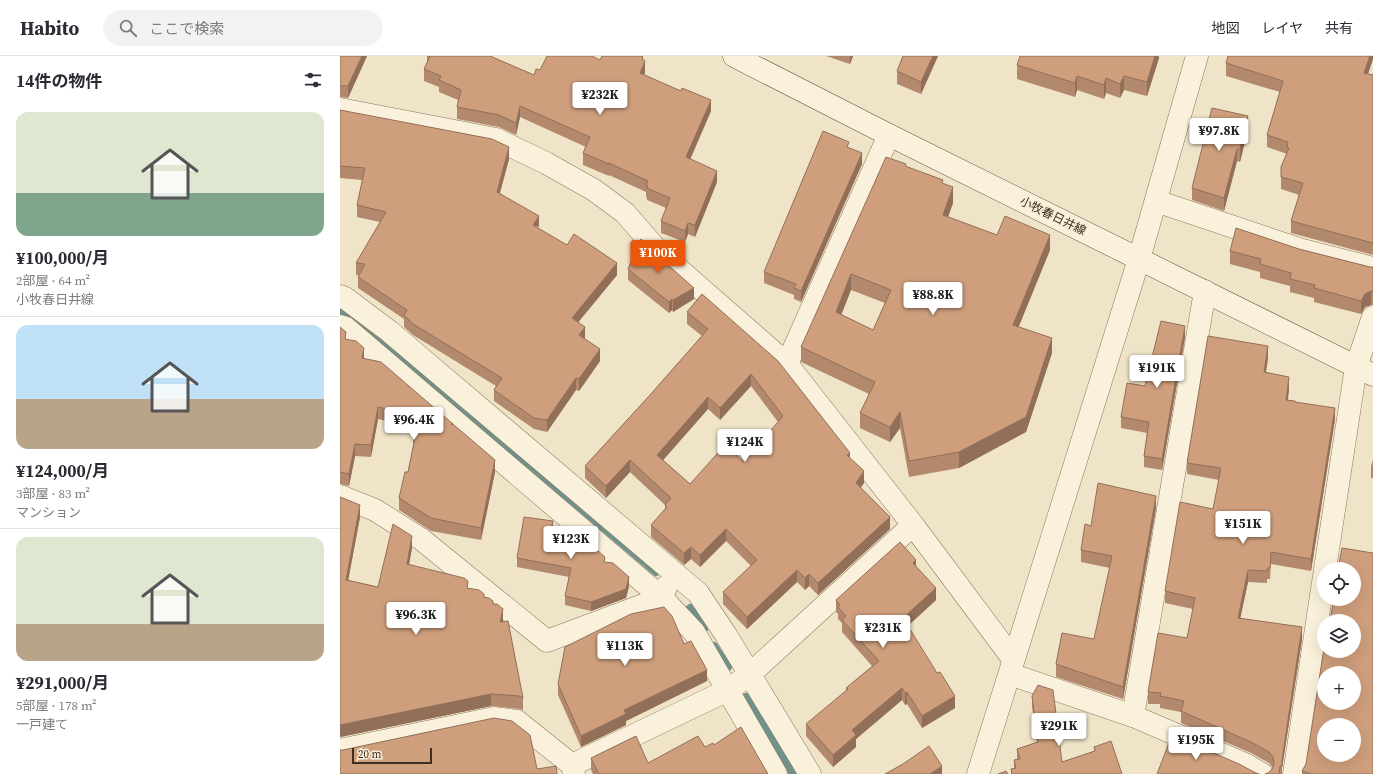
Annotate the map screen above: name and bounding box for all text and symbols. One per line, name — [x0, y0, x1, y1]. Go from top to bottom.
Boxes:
search box — [103, 10, 383, 46]
text: Habito — [20, 15, 79, 41]
icon: search — [117, 17, 139, 39]
text: ここで検索 — [149, 18, 224, 39]
text: 地図 — [1211, 18, 1239, 38]
text: レイヤ — [1261, 18, 1303, 38]
text: 共有 — [1325, 18, 1353, 38]
text: 14件の物件 — [16, 69, 102, 93]
icon: filters — [302, 69, 324, 91]
pin: ¥232K — [572, 82, 628, 116]
text: ¥232K — [581, 86, 619, 103]
pin: ¥97.8K — [1186, 118, 1252, 152]
text: ¥97.8K — [1198, 122, 1240, 139]
icon: home — [134, 138, 206, 210]
street label: 小牧春日井線 — [1017, 193, 1089, 239]
pin: ¥100K — [630, 240, 686, 274]
text: ¥100K — [639, 244, 677, 261]
text: ¥100,000/月 — [16, 246, 109, 270]
text: 2部屋 · 64 m² — [16, 272, 90, 289]
pin: ¥88.8K — [900, 282, 966, 316]
text: ¥88.8K — [912, 286, 954, 303]
text: 小牧春日井線 — [16, 291, 94, 308]
icon: home — [134, 351, 206, 423]
pin: ¥191K — [1129, 355, 1185, 389]
text: ¥191K — [1138, 359, 1176, 376]
pin: ¥96.4K — [381, 407, 447, 441]
text: ¥96.4K — [393, 411, 435, 428]
pin: ¥124K — [717, 429, 773, 463]
text: ¥124K — [726, 433, 764, 450]
text: ¥124,000/月 — [16, 459, 109, 483]
text: 3部屋 · 83 m² — [16, 485, 90, 502]
text: マンション — [16, 504, 81, 521]
pin: ¥151K — [1215, 511, 1271, 545]
text: ¥151K — [1224, 515, 1262, 532]
pin: ¥123K — [543, 526, 599, 560]
text: ¥123K — [552, 530, 590, 547]
map controls — [1317, 562, 1361, 762]
button: locate — [1317, 562, 1361, 606]
icon: home — [134, 563, 206, 635]
pin: ¥96.3K — [383, 602, 449, 636]
text: ¥96.3K — [395, 606, 437, 623]
button: layers — [1317, 614, 1361, 658]
pin: ¥231K — [855, 615, 911, 649]
text: ¥231K — [864, 619, 902, 636]
pin: ¥113K — [597, 633, 653, 667]
text: ¥113K — [606, 637, 644, 654]
button: + — [1317, 666, 1361, 710]
text: ¥291,000/月 — [16, 671, 109, 695]
text: 5部屋 · 178 m² — [16, 697, 97, 714]
pin: ¥291K — [1031, 713, 1087, 747]
text: 一戸建て — [16, 716, 68, 733]
text: ¥291K — [1040, 717, 1078, 734]
button: − — [1317, 718, 1361, 762]
pin: ¥195K — [1168, 727, 1224, 761]
text: ¥195K — [1177, 731, 1215, 748]
scale bar — [352, 746, 432, 765]
text: 20 m — [358, 747, 381, 762]

